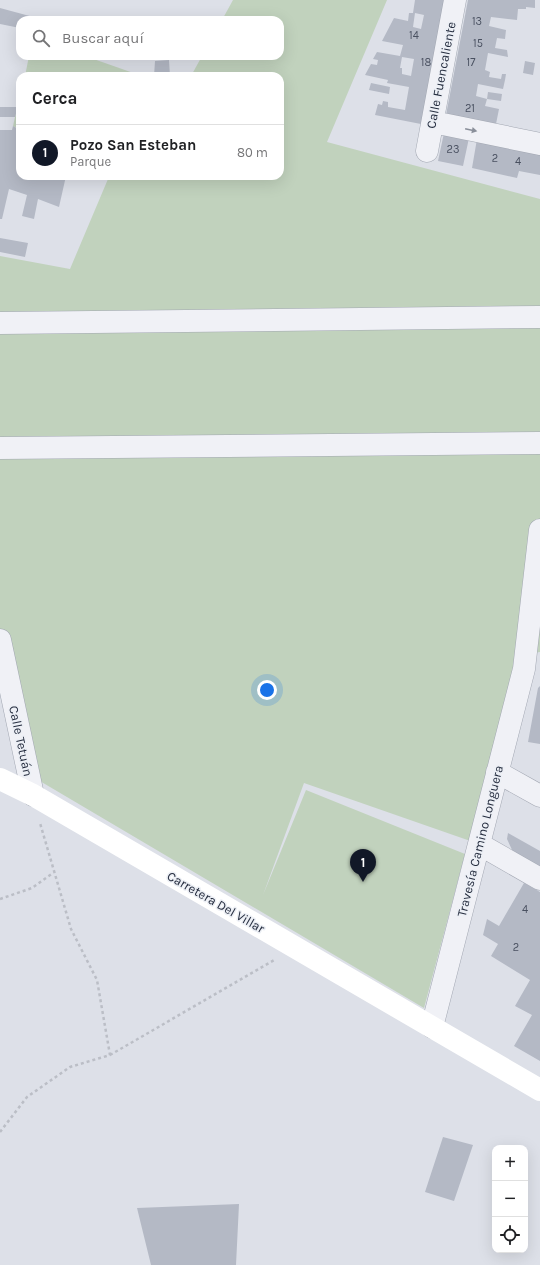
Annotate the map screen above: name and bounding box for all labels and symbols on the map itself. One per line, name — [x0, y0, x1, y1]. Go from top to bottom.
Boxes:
house number: 13 — [472, 15, 482, 28]
street label: Calle Fuencaliente — [423, 20, 459, 130]
house number: 14 — [409, 29, 419, 42]
house number: 15 — [473, 37, 483, 50]
house number: 18 — [421, 56, 431, 69]
house number: 17 — [467, 56, 475, 69]
house number: 21 — [465, 102, 475, 115]
one-way arrow — [465, 127, 477, 133]
house number: 23 — [447, 143, 459, 156]
house number: 2 — [492, 152, 498, 165]
house number: 4 — [515, 155, 521, 168]
your location — [257, 680, 277, 700]
street label: Calle Tetuán — [6, 704, 36, 778]
street label: Travesía Camino Longuera — [454, 764, 506, 918]
pin: 1 — [350, 849, 376, 882]
street label: Carretera Del Villar — [165, 868, 268, 936]
house number: 4 — [522, 903, 528, 916]
house number: 2 — [513, 941, 519, 954]

